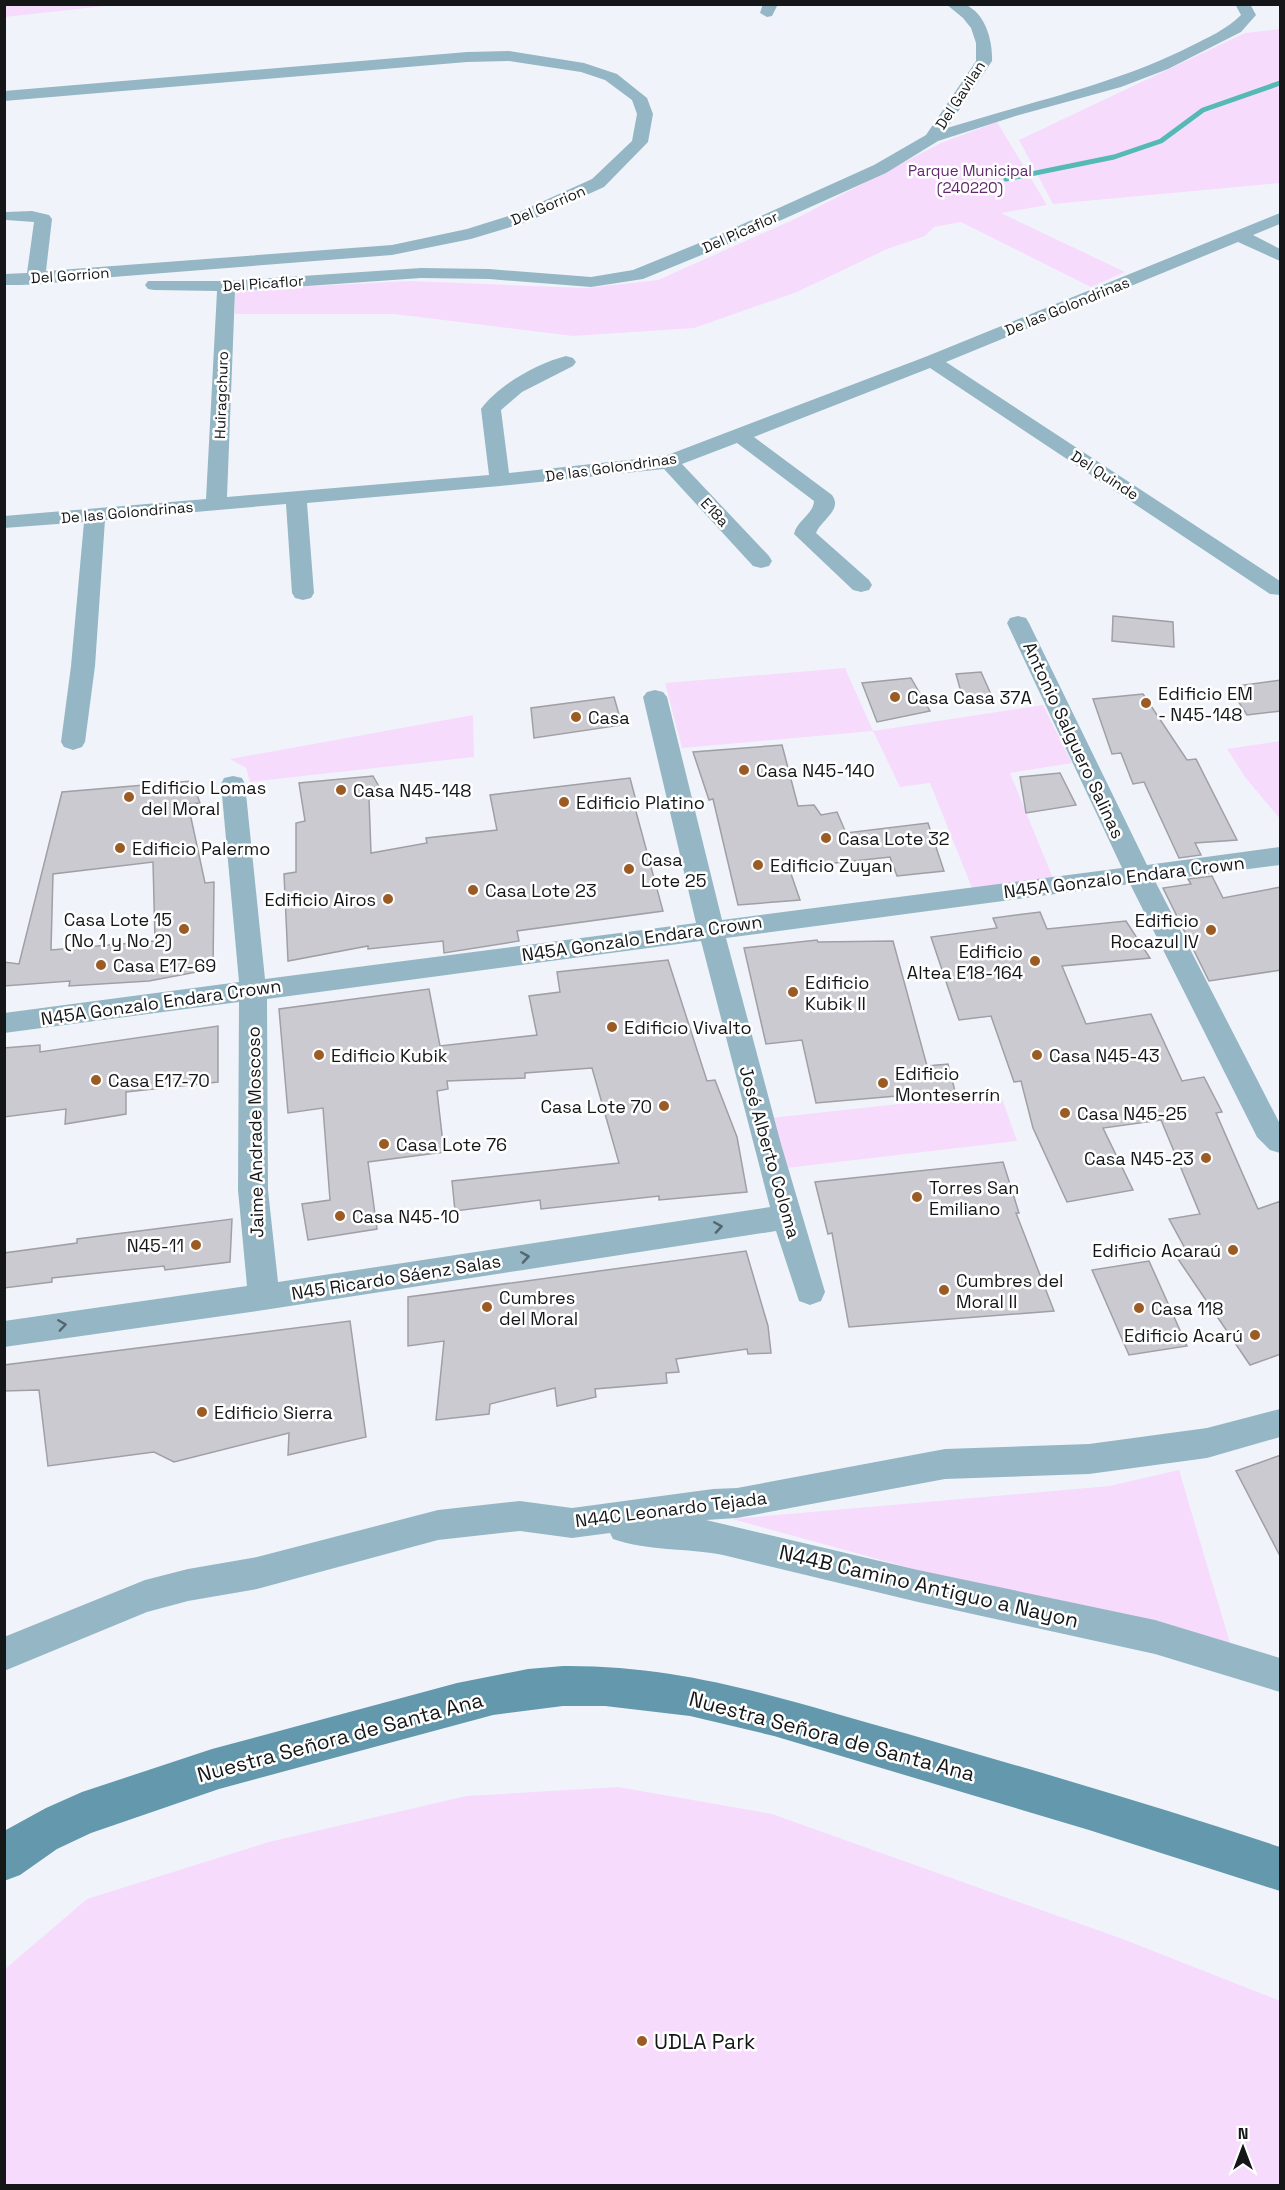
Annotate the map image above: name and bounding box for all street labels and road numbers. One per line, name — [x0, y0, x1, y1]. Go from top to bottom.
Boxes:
street label: Del Gavilan — [931, 57, 989, 133]
street label: Del Gorrion — [508, 181, 588, 229]
street label: Del Picaflor — [699, 207, 781, 257]
street label: Del Gorrion — [30, 263, 110, 287]
street label: Del Picaflor — [222, 271, 304, 295]
street label: De las Golondrinas — [1002, 272, 1132, 340]
street label: Huiragchuro — [210, 351, 232, 439]
street label: Del Quinde — [1068, 446, 1143, 504]
street label: De las Golondrinas — [544, 448, 678, 486]
street label: E18a — [697, 494, 733, 531]
street label: De las Golondrinas — [60, 497, 194, 527]
street label: Antonio Salguero Salinas — [1018, 638, 1130, 842]
street label: N45A Gonzalo Endara Crown — [1002, 851, 1246, 903]
street label: N45A Gonzalo Endara Crown — [520, 910, 764, 966]
street label: N45A Gonzalo Endara Crown — [39, 974, 283, 1030]
street label: Jaime Andrade Moscoso — [242, 1026, 268, 1238]
street label: José Alberto Coloma — [734, 1063, 806, 1241]
street label: N45 Ricardo Sáenz Salas — [290, 1249, 502, 1305]
street label: N44C Leonardo Tejada — [574, 1486, 768, 1532]
street label: N44B Camino Antiguo a Nayon — [777, 1538, 1081, 1634]
street label: Nuestra Señora de Santa Ana — [686, 1685, 978, 1787]
street label: Nuestra Señora de Santa Ana — [194, 1686, 486, 1788]

